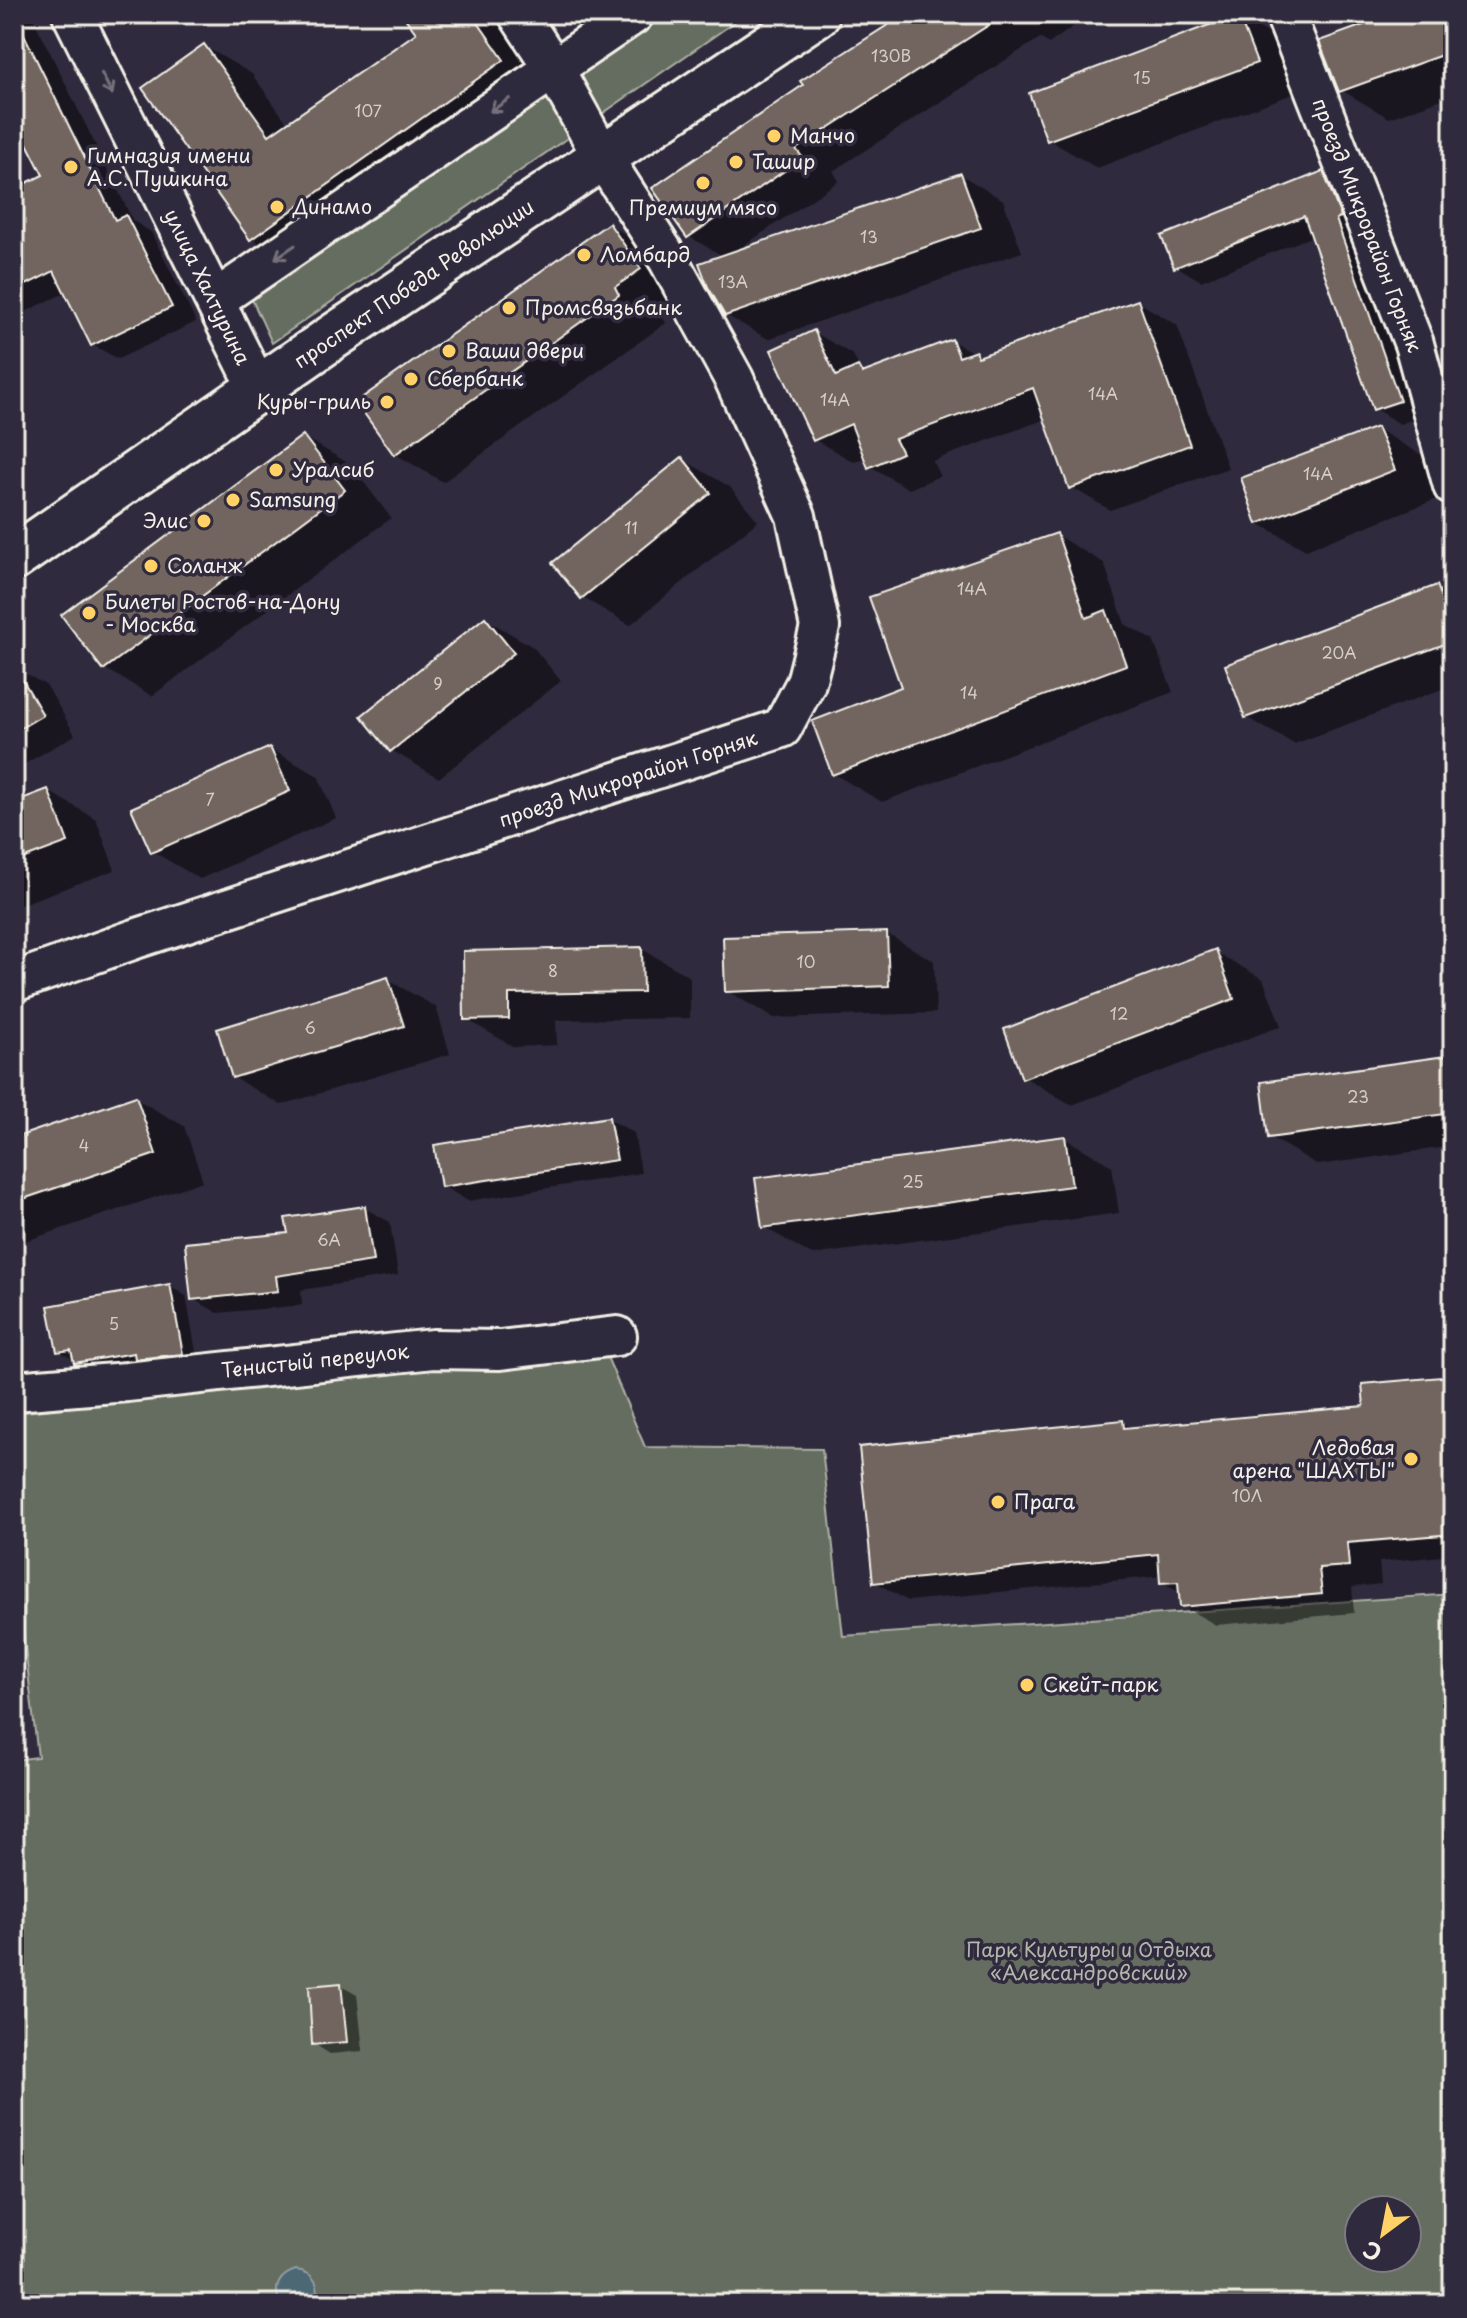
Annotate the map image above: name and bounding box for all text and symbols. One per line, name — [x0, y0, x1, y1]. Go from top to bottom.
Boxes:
house number: 130В — [871, 43, 911, 67]
house number: 15 — [1133, 65, 1151, 89]
one-way arrow — [100, 71, 115, 95]
street label: проезд Микрорайон Горняк — [1306, 93, 1430, 356]
one-way arrow — [490, 97, 512, 114]
house number: 107 — [354, 98, 382, 122]
place label: Манчо — [790, 120, 855, 150]
marker: Манчо — [765, 127, 783, 145]
place label: Гимназия имени А.С. Пушкина — [87, 140, 251, 193]
place label: Ташир — [752, 146, 815, 176]
marker: Ташир — [727, 153, 745, 171]
marker: Гимназия имени А.С. Пушкина — [62, 158, 80, 176]
marker: Премиум мясо — [694, 174, 712, 192]
street label: проспект Победа Революции — [287, 191, 540, 375]
place label: Динамо — [292, 191, 372, 221]
place label: Премиум мясо — [629, 192, 777, 222]
marker: Динамо — [268, 198, 286, 216]
street label: улица Халтурина — [157, 203, 259, 370]
house number: 13 — [860, 224, 878, 248]
place label: Ломбард — [600, 239, 690, 269]
one-way arrow — [275, 244, 297, 260]
marker: Ломбард — [575, 246, 593, 264]
house number: 13А — [718, 269, 748, 293]
place label: Промсвязьбанк — [525, 292, 682, 322]
marker: Промсвязьбанк — [500, 299, 518, 317]
place label: Ваши двери — [465, 335, 584, 365]
marker: Ваши двери — [440, 342, 458, 360]
place label: Сбербанк — [427, 363, 524, 393]
marker: Сбербанк — [402, 370, 420, 388]
house number: 14А — [1088, 381, 1118, 405]
place label: Куры-гриль — [257, 386, 371, 416]
house number: 14А — [820, 387, 850, 411]
marker: Куры-гриль — [378, 393, 396, 411]
place label: Уралсиб — [292, 454, 374, 484]
marker: Уралсиб — [267, 461, 285, 479]
house number: 14А — [1303, 461, 1333, 485]
place label: Samsung — [249, 484, 336, 514]
marker: Samsung — [224, 491, 242, 509]
place label: Элис — [143, 505, 188, 535]
marker: Элис — [195, 512, 213, 530]
house number: 11 — [624, 515, 638, 539]
place label: Соланж — [167, 550, 243, 580]
marker: Соланж — [142, 557, 160, 575]
house number: 14А — [957, 576, 987, 600]
place label: Билеты Ростов-на-Дону - Москва — [105, 586, 341, 639]
marker: Билеты Ростов-на-Дону - Москва — [80, 604, 98, 622]
house number: 20А — [1321, 640, 1357, 664]
house number: 9 — [433, 671, 443, 695]
house number: 14 — [960, 680, 978, 704]
street label: проезд Микрорайон Горняк — [495, 722, 761, 834]
house number: 7 — [205, 787, 215, 811]
house number: 10 — [797, 949, 815, 973]
house number: 8 — [548, 958, 558, 982]
house number: 12 — [1110, 1001, 1128, 1025]
house number: 6 — [304, 1015, 316, 1039]
house number: 23 — [1347, 1084, 1369, 1108]
house number: 4 — [79, 1133, 89, 1157]
house number: 25 — [902, 1169, 924, 1193]
house number: 6А — [317, 1227, 341, 1251]
house number: 5 — [109, 1311, 119, 1335]
street label: Тенистый переулок — [220, 1335, 410, 1385]
place label: Ледовая арена "ШАХТЫ" — [1232, 1432, 1395, 1485]
marker: Ледовая арена "ШАХТЫ" — [1402, 1450, 1420, 1468]
house number: 10Л — [1232, 1483, 1262, 1507]
place label: Прага — [1014, 1486, 1076, 1516]
marker: Прага — [989, 1493, 1007, 1511]
place label: Скейт-парк — [1043, 1669, 1159, 1699]
marker: Скейт-парк — [1018, 1676, 1036, 1694]
park label: Парк Культуры и Отдыха «Александровский» — [966, 1934, 1213, 1987]
north arrow — [1343, 2194, 1423, 2274]
text: С — [1356, 2234, 1387, 2271]

